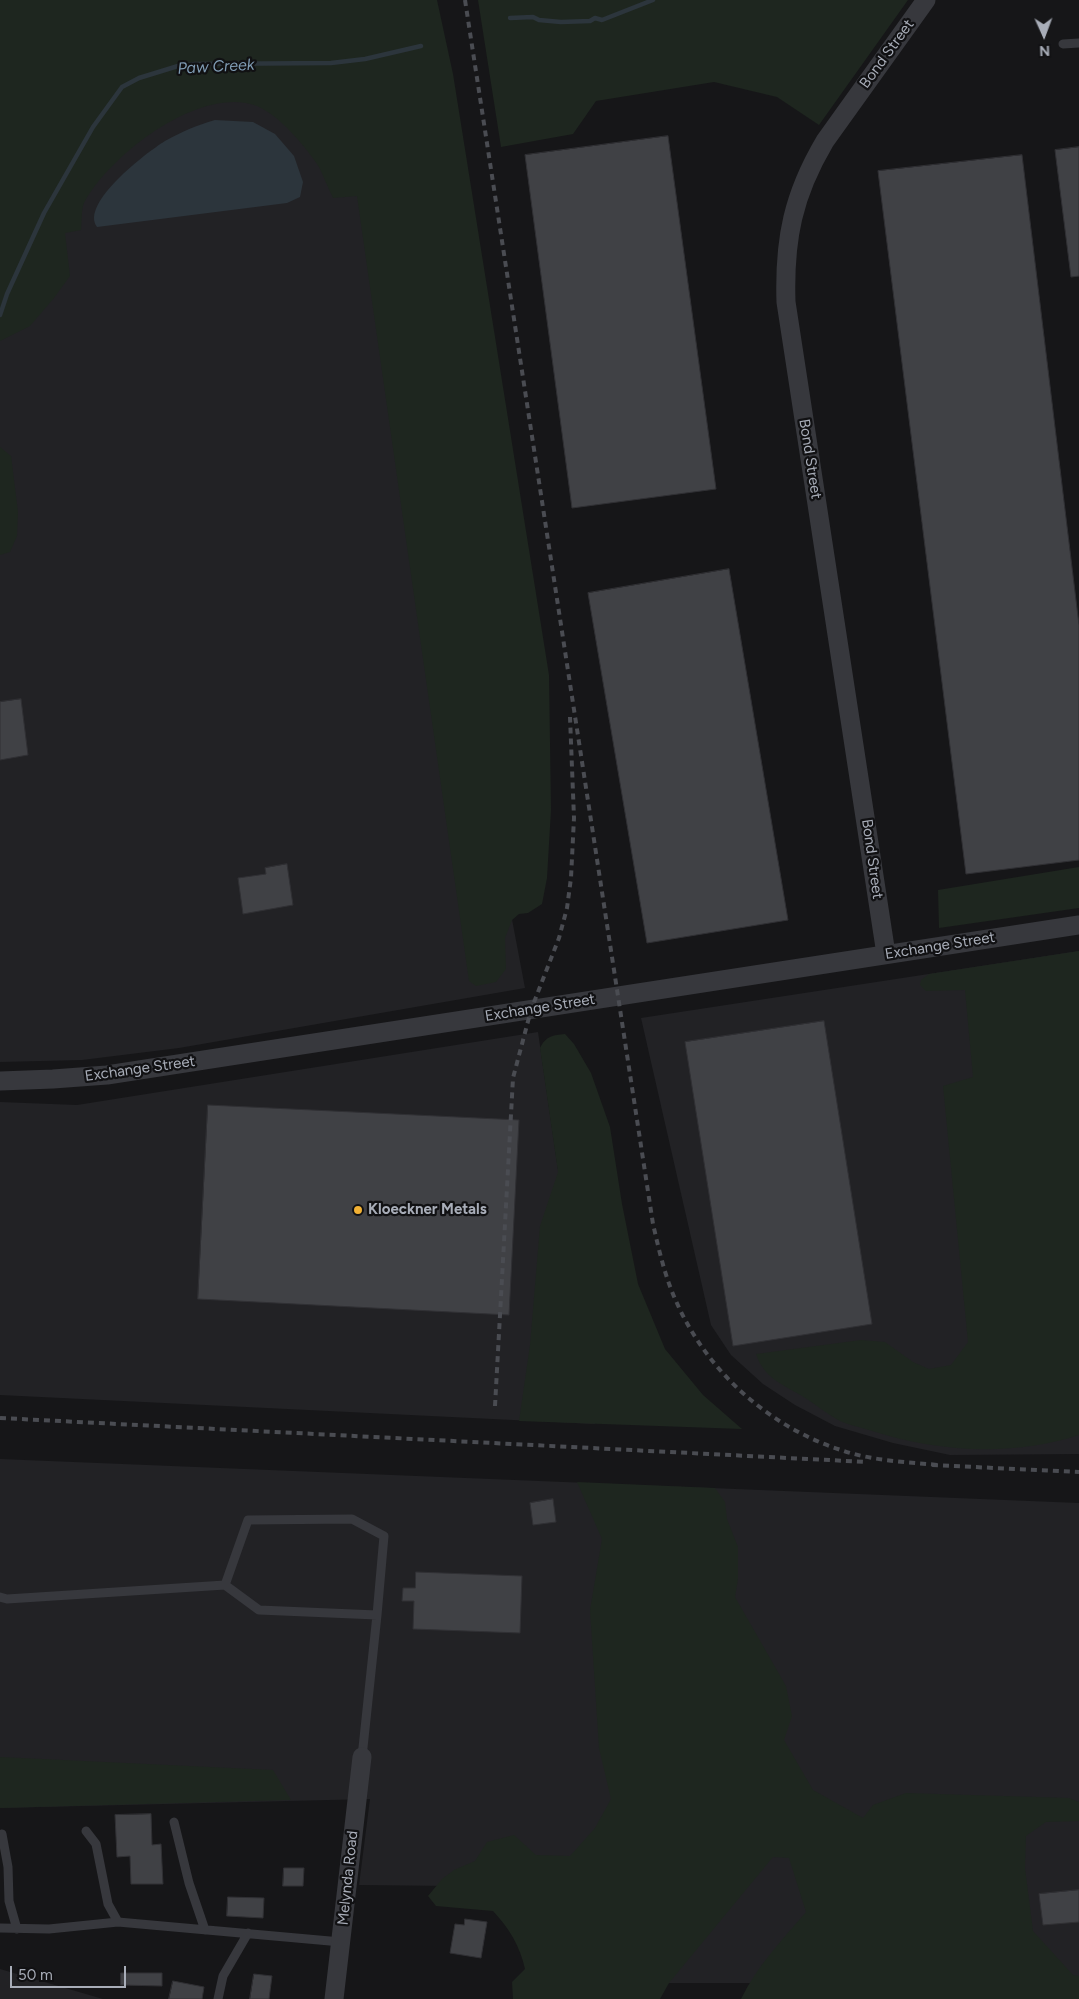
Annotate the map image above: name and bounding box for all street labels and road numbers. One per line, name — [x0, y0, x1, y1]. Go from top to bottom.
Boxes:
street label: Bond Street — [856, 16, 918, 92]
street label: Bond Street — [795, 418, 825, 500]
street label: Bond Street — [857, 818, 887, 900]
street label: Exchange Street — [884, 928, 996, 964]
street label: Exchange Street — [484, 990, 596, 1026]
street label: Exchange Street — [84, 1052, 196, 1086]
street label: Melynda Road — [334, 1830, 362, 1926]

